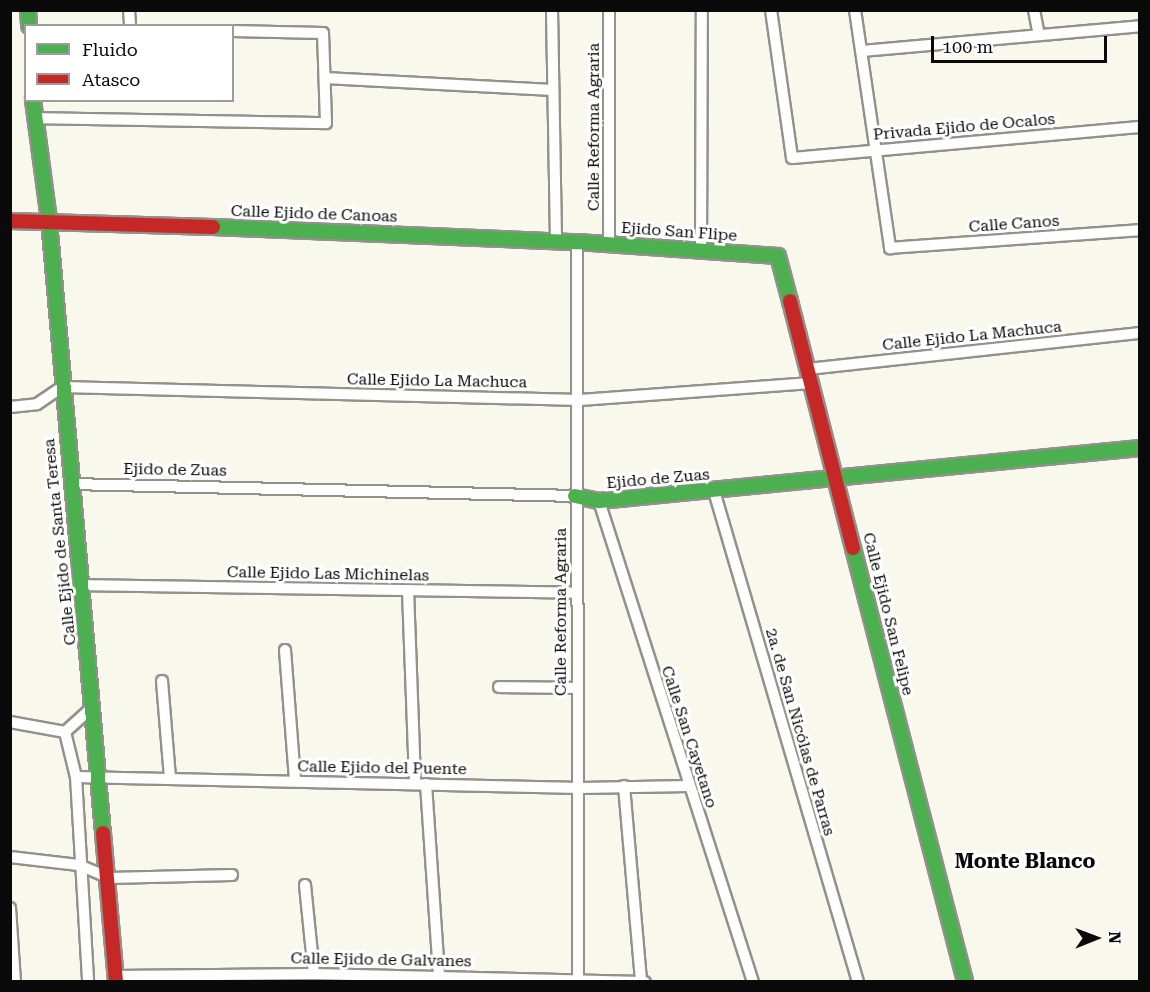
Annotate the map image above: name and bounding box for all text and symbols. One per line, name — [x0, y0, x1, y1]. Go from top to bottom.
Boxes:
legend — [24, 24, 234, 102]
scale bar — [934, 24, 1110, 62]
text: 100 m — [942, 36, 993, 57]
text: Fluido — [82, 39, 138, 60]
street label: Calle Reforma Agraria — [584, 43, 604, 211]
text: Atasco — [82, 69, 140, 90]
street label: Privada Ejido de Ocalos — [872, 109, 1056, 145]
street label: Calle Ejido de Canoas — [230, 201, 398, 227]
street label: Calle Canos — [968, 211, 1060, 237]
street label: Ejido San Flipe — [620, 218, 738, 246]
street label: Calle Ejido La Machuca — [881, 317, 1063, 355]
street label: Calle Ejido La Machuca — [347, 370, 527, 392]
street label: Calle Ejido de Santa Teresa — [40, 438, 80, 646]
street label: Ejido de Zuas — [123, 459, 227, 481]
street label: Ejido de Zuas — [606, 465, 710, 493]
street label: Calle Reforma Agraria — [551, 528, 571, 696]
street label: Calle Ejido San Felipe — [858, 531, 918, 697]
street label: Calle Ejido Las Michinelas — [227, 563, 429, 585]
street label: 2a. de San Nicólas de Parras — [761, 626, 839, 838]
street label: Calle San Cayetano — [657, 664, 721, 810]
street label: Calle Ejido del Puente — [297, 757, 467, 779]
district label: Monte Blanco — [955, 849, 1095, 873]
north arrow — [1066, 908, 1126, 968]
text: N — [1105, 931, 1124, 944]
street label: Calle Ejido de Galvanes — [290, 949, 472, 971]

